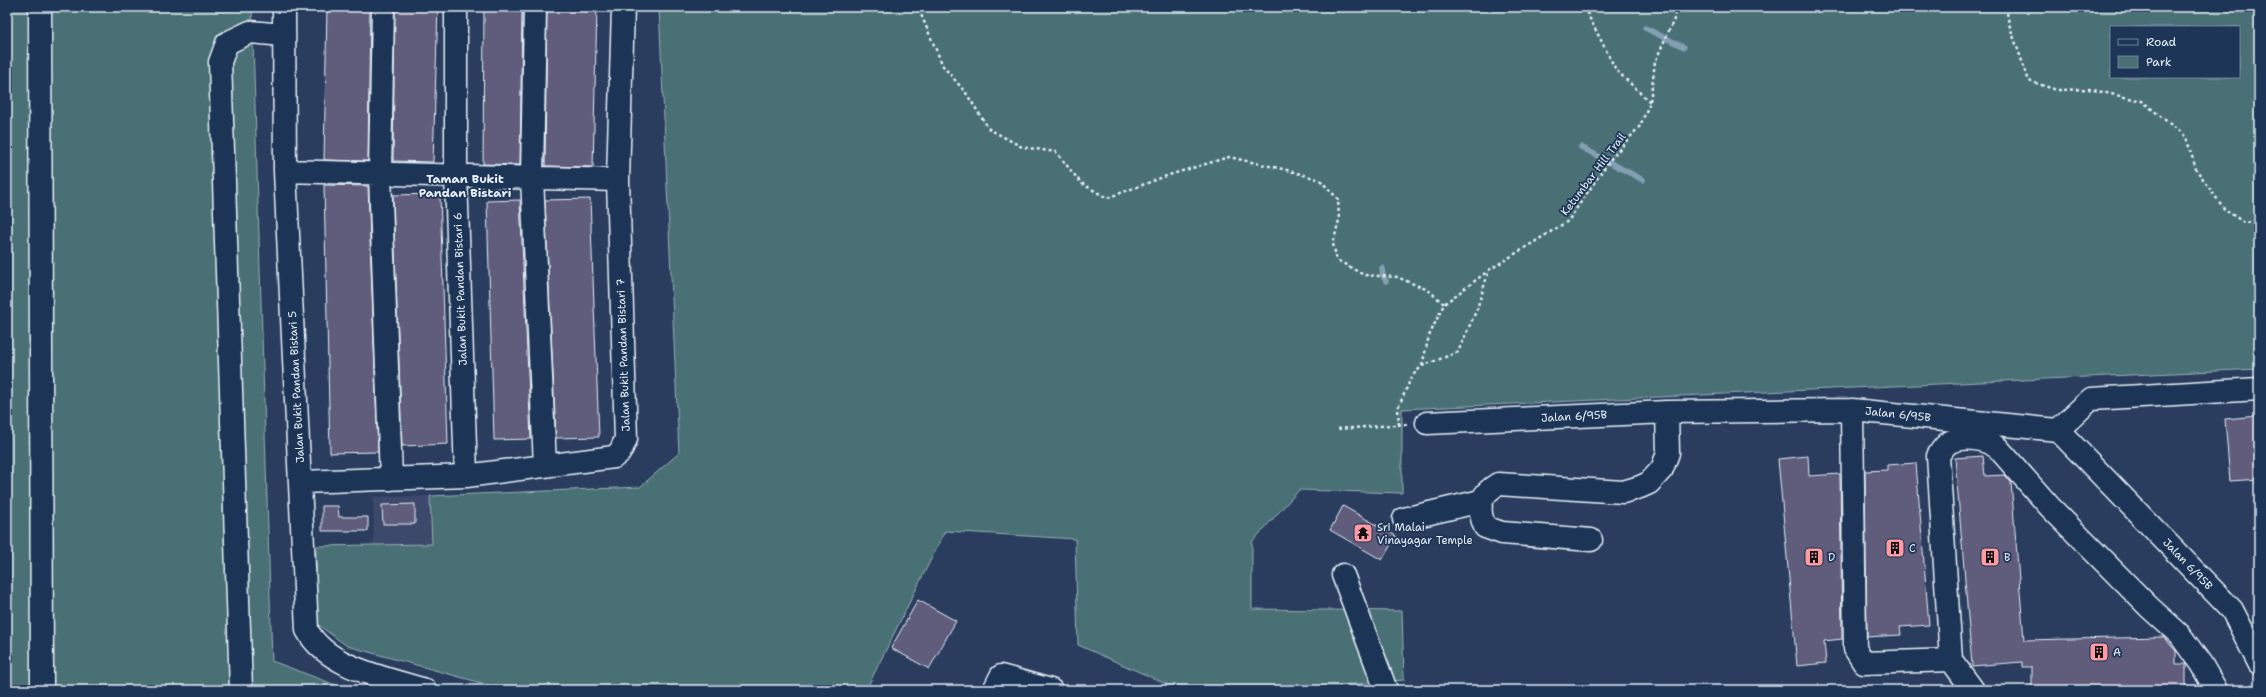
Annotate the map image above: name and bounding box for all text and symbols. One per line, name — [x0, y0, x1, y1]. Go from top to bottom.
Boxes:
legend — [2110, 26, 2240, 78]
text: Road — [2146, 34, 2177, 50]
text: Park — [2146, 54, 2172, 70]
street label: Ketumbar Hill Trail — [1557, 129, 1630, 219]
district label: Taman Bukit Pandan Bistari — [419, 171, 512, 201]
street label: Jalan Bukit Pandan Bistari 6 — [450, 212, 471, 366]
street label: Jalan Bukit Pandan Bistari 7 — [613, 278, 634, 432]
street label: Jalan Bukit Pandan Bistari 5 — [285, 310, 308, 463]
street label: Jalan 6/95B — [1864, 404, 1932, 425]
street label: Jalan 6/95B — [1541, 407, 1608, 426]
place label: Sri Malai Vinayagar Temple — [1377, 520, 1473, 548]
temple icon: Sri Malai Vinayagar Temple — [1352, 522, 1374, 544]
street label: Jalan 6/95B — [2159, 535, 2216, 594]
building icon: C — [1884, 537, 1906, 559]
place label: C — [1909, 541, 1916, 556]
building icon: D — [1803, 546, 1825, 568]
building icon: B — [1979, 546, 2001, 568]
place label: D — [1828, 550, 1835, 565]
place label: B — [2004, 550, 2011, 565]
building icon: A — [2088, 641, 2110, 663]
place label: A — [2113, 645, 2121, 660]

